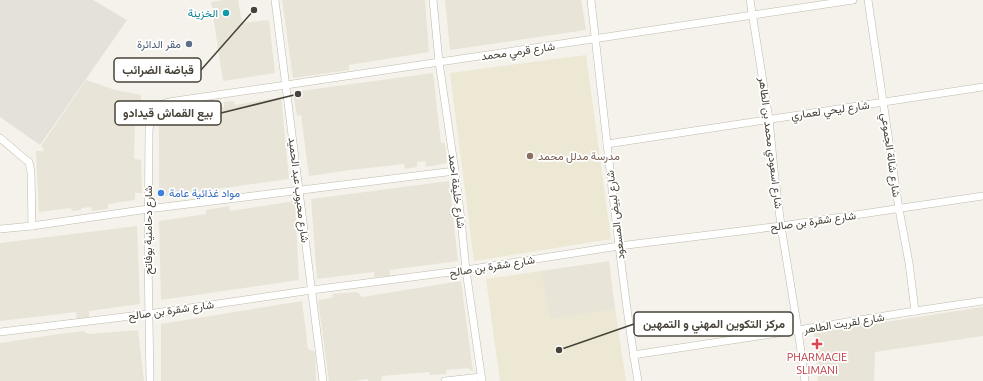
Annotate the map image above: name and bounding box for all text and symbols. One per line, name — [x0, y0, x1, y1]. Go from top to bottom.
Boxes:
place label: الخزينة — [188, 7, 218, 20]
marker: الخزينة — [221, 8, 231, 18]
place label: مقر الدائرة — [137, 38, 181, 51]
marker: مقر الدائرة — [184, 39, 194, 49]
street label: شارع قرمي محمد — [480, 40, 557, 66]
callout: قباضة الضرائب — [114, 58, 201, 82]
text: قباضة الضرائب — [122, 63, 194, 78]
street label: شارع اسعودي محمد بن الطاهر — [753, 76, 785, 210]
street label: شارع ليحي لعماري — [790, 99, 871, 125]
callout: بيع القماش قيدادو — [115, 101, 221, 125]
text: بيع القماش قيدادو — [123, 106, 213, 121]
street label: شارع شالة الجموعي — [875, 112, 903, 199]
street label: شارع محبوب عبد الحميد — [285, 137, 311, 244]
place label: مدرسة مدلل محمد — [538, 150, 620, 163]
marker: مدرسة مدلل محمد — [525, 151, 535, 161]
street label: شارع خليفة احمد — [444, 153, 468, 230]
street label: شارع لبيض المسعود — [604, 169, 628, 260]
street label: شارع دحامنية بوفاتح — [142, 185, 156, 274]
place label: مواد غذائية عامة — [169, 187, 240, 200]
marker: مواد غذائية عامة — [156, 188, 166, 198]
street label: شارع شقرة بن صالح — [769, 209, 857, 235]
street label: شارع شقرة بن صالح — [448, 253, 536, 281]
street label: شارع شقرة بن صالح — [127, 298, 215, 324]
street label: شارع لقريت الطاهر — [802, 311, 886, 337]
callout: مركز التكوين المهني و التمهين — [634, 312, 793, 336]
text: مركز التكوين المهني و التمهين — [643, 317, 786, 334]
marker: PHARMACIE SLIMANI — [812, 339, 822, 349]
place label: PHARMACIE SLIMANI — [787, 351, 847, 376]

